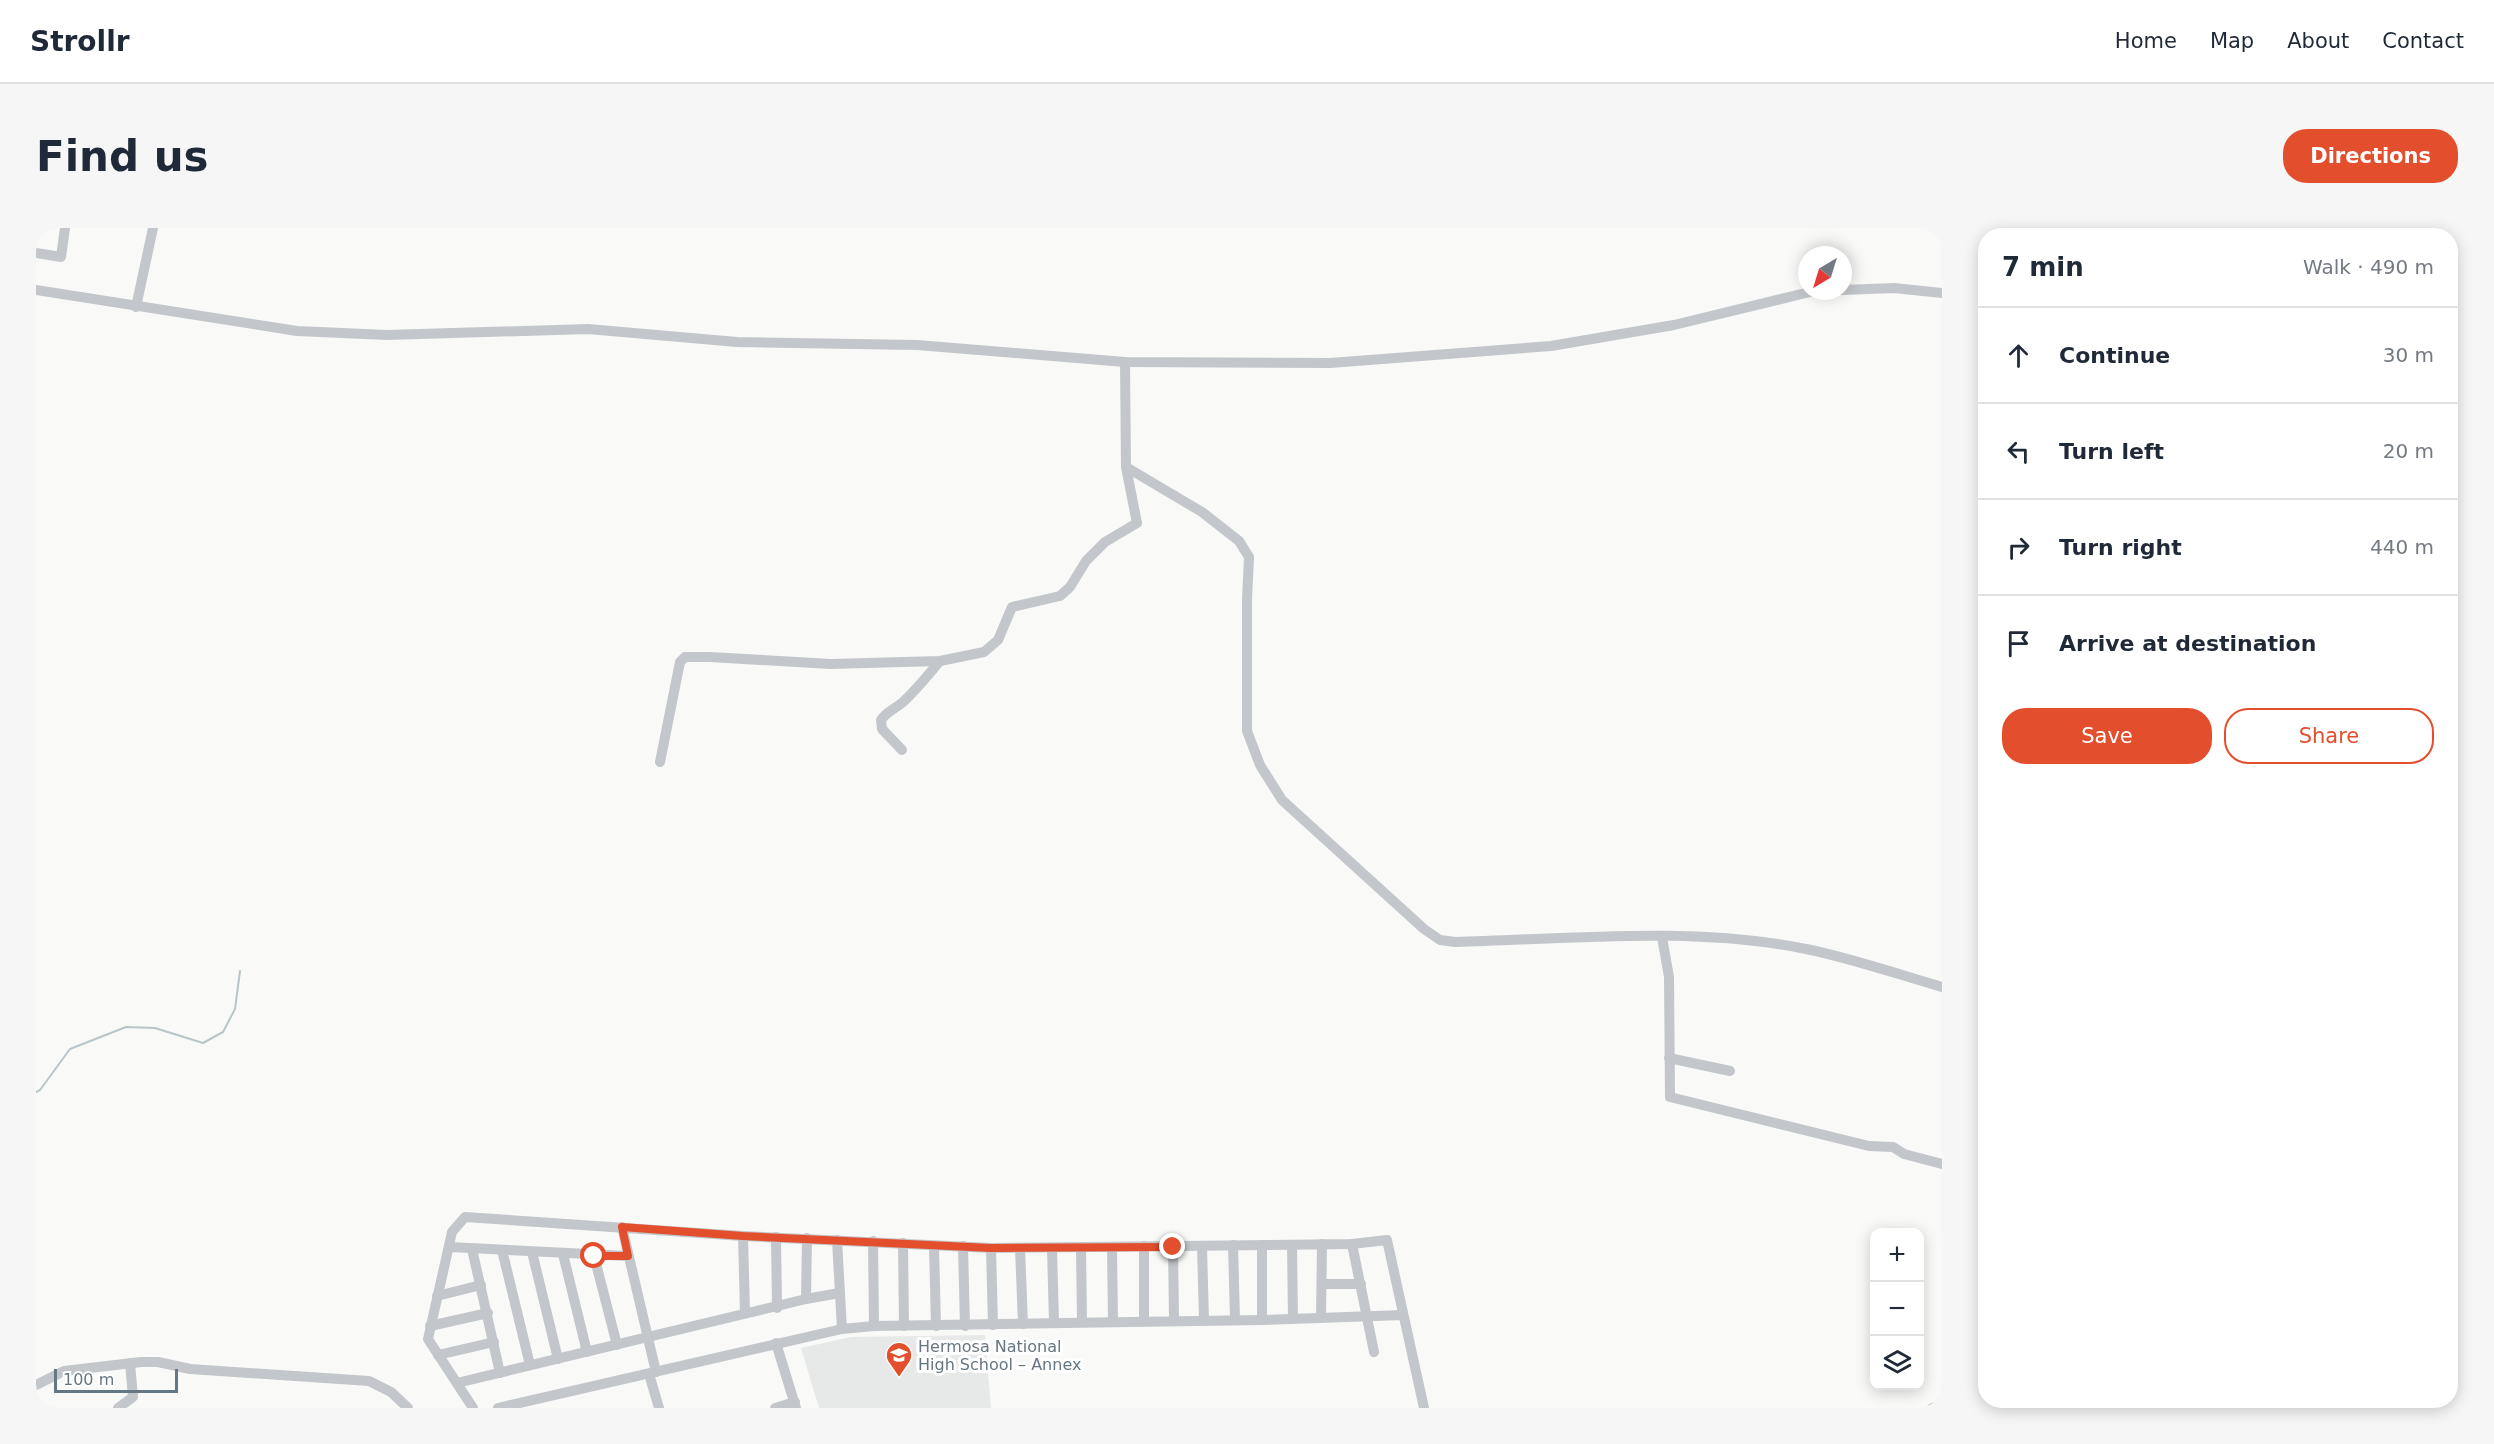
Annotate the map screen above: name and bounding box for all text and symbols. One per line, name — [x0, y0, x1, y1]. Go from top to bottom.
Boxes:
text: Strollr — [30, 25, 130, 58]
text: Home — [2115, 29, 2177, 53]
text: Map — [2210, 29, 2254, 53]
text: About — [2287, 29, 2349, 53]
text: Contact — [2382, 29, 2464, 53]
button: Directions — [2283, 129, 2458, 183]
text: Find us — [36, 132, 209, 181]
north arrow — [1798, 246, 1852, 300]
text: 7 min — [2002, 252, 2084, 282]
text: Walk · 490 m — [2303, 255, 2434, 279]
icon: ahead — [2002, 339, 2035, 372]
text: Continue — [2059, 343, 2170, 368]
text: 30 m — [2383, 343, 2434, 367]
icon: left — [2002, 435, 2035, 468]
text: Turn left — [2059, 439, 2164, 464]
text: 20 m — [2383, 439, 2434, 463]
icon: right — [2002, 531, 2035, 564]
text: Turn right — [2059, 535, 2182, 560]
text: 440 m — [2370, 535, 2434, 559]
icon: arrive — [2002, 627, 2035, 660]
text: Arrive at destination — [2059, 631, 2316, 656]
button: Save — [2002, 708, 2212, 764]
button: Share — [2224, 708, 2434, 764]
map controls — [1870, 1228, 1924, 1390]
button: + — [1870, 1228, 1924, 1282]
route end — [1159, 1233, 1185, 1259]
route start — [580, 1242, 606, 1268]
button: − — [1870, 1282, 1924, 1336]
button: layers — [1870, 1336, 1924, 1390]
place label: Hermosa National High School – Annex — [918, 1337, 1081, 1374]
school or university icon: Hermosa National High School – Annex — [884, 1340, 914, 1378]
scale bar — [54, 1366, 178, 1394]
text: 100 m — [63, 1370, 114, 1389]

